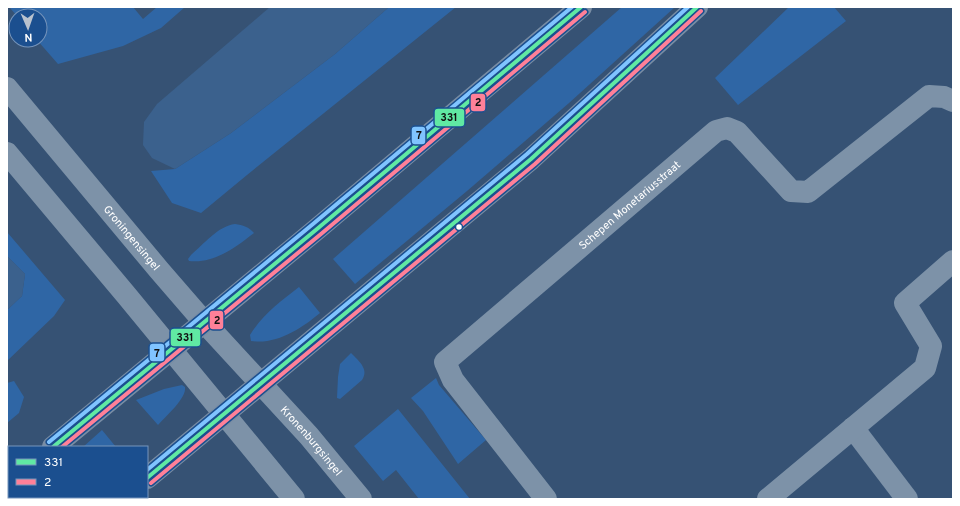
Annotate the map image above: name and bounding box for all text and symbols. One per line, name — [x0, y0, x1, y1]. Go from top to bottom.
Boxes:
north arrow — [8, 8, 48, 48]
text: N — [24, 30, 33, 44]
line badge: 2 — [470, 93, 486, 112]
text: 2 — [475, 96, 481, 110]
line badge: 331 — [434, 108, 465, 127]
text: 331 — [440, 111, 458, 125]
line badge: 7 — [411, 126, 426, 145]
text: 7 — [416, 129, 422, 143]
street label: Schepen Monetariusstraat — [576, 158, 684, 253]
street label: Groningensingel — [100, 203, 162, 274]
unlabelled marker — [454, 222, 464, 232]
line badge: 2 — [209, 310, 224, 330]
text: 2 — [214, 314, 220, 328]
line badge: 331 — [170, 328, 201, 347]
text: 331 — [176, 331, 194, 345]
line badge: 7 — [149, 343, 165, 362]
text: 7 — [154, 347, 160, 361]
street label: Kronenburgsingel — [277, 403, 345, 479]
legend — [8, 446, 148, 498]
text: 331 — [44, 455, 63, 471]
text: 2 — [44, 475, 51, 491]

